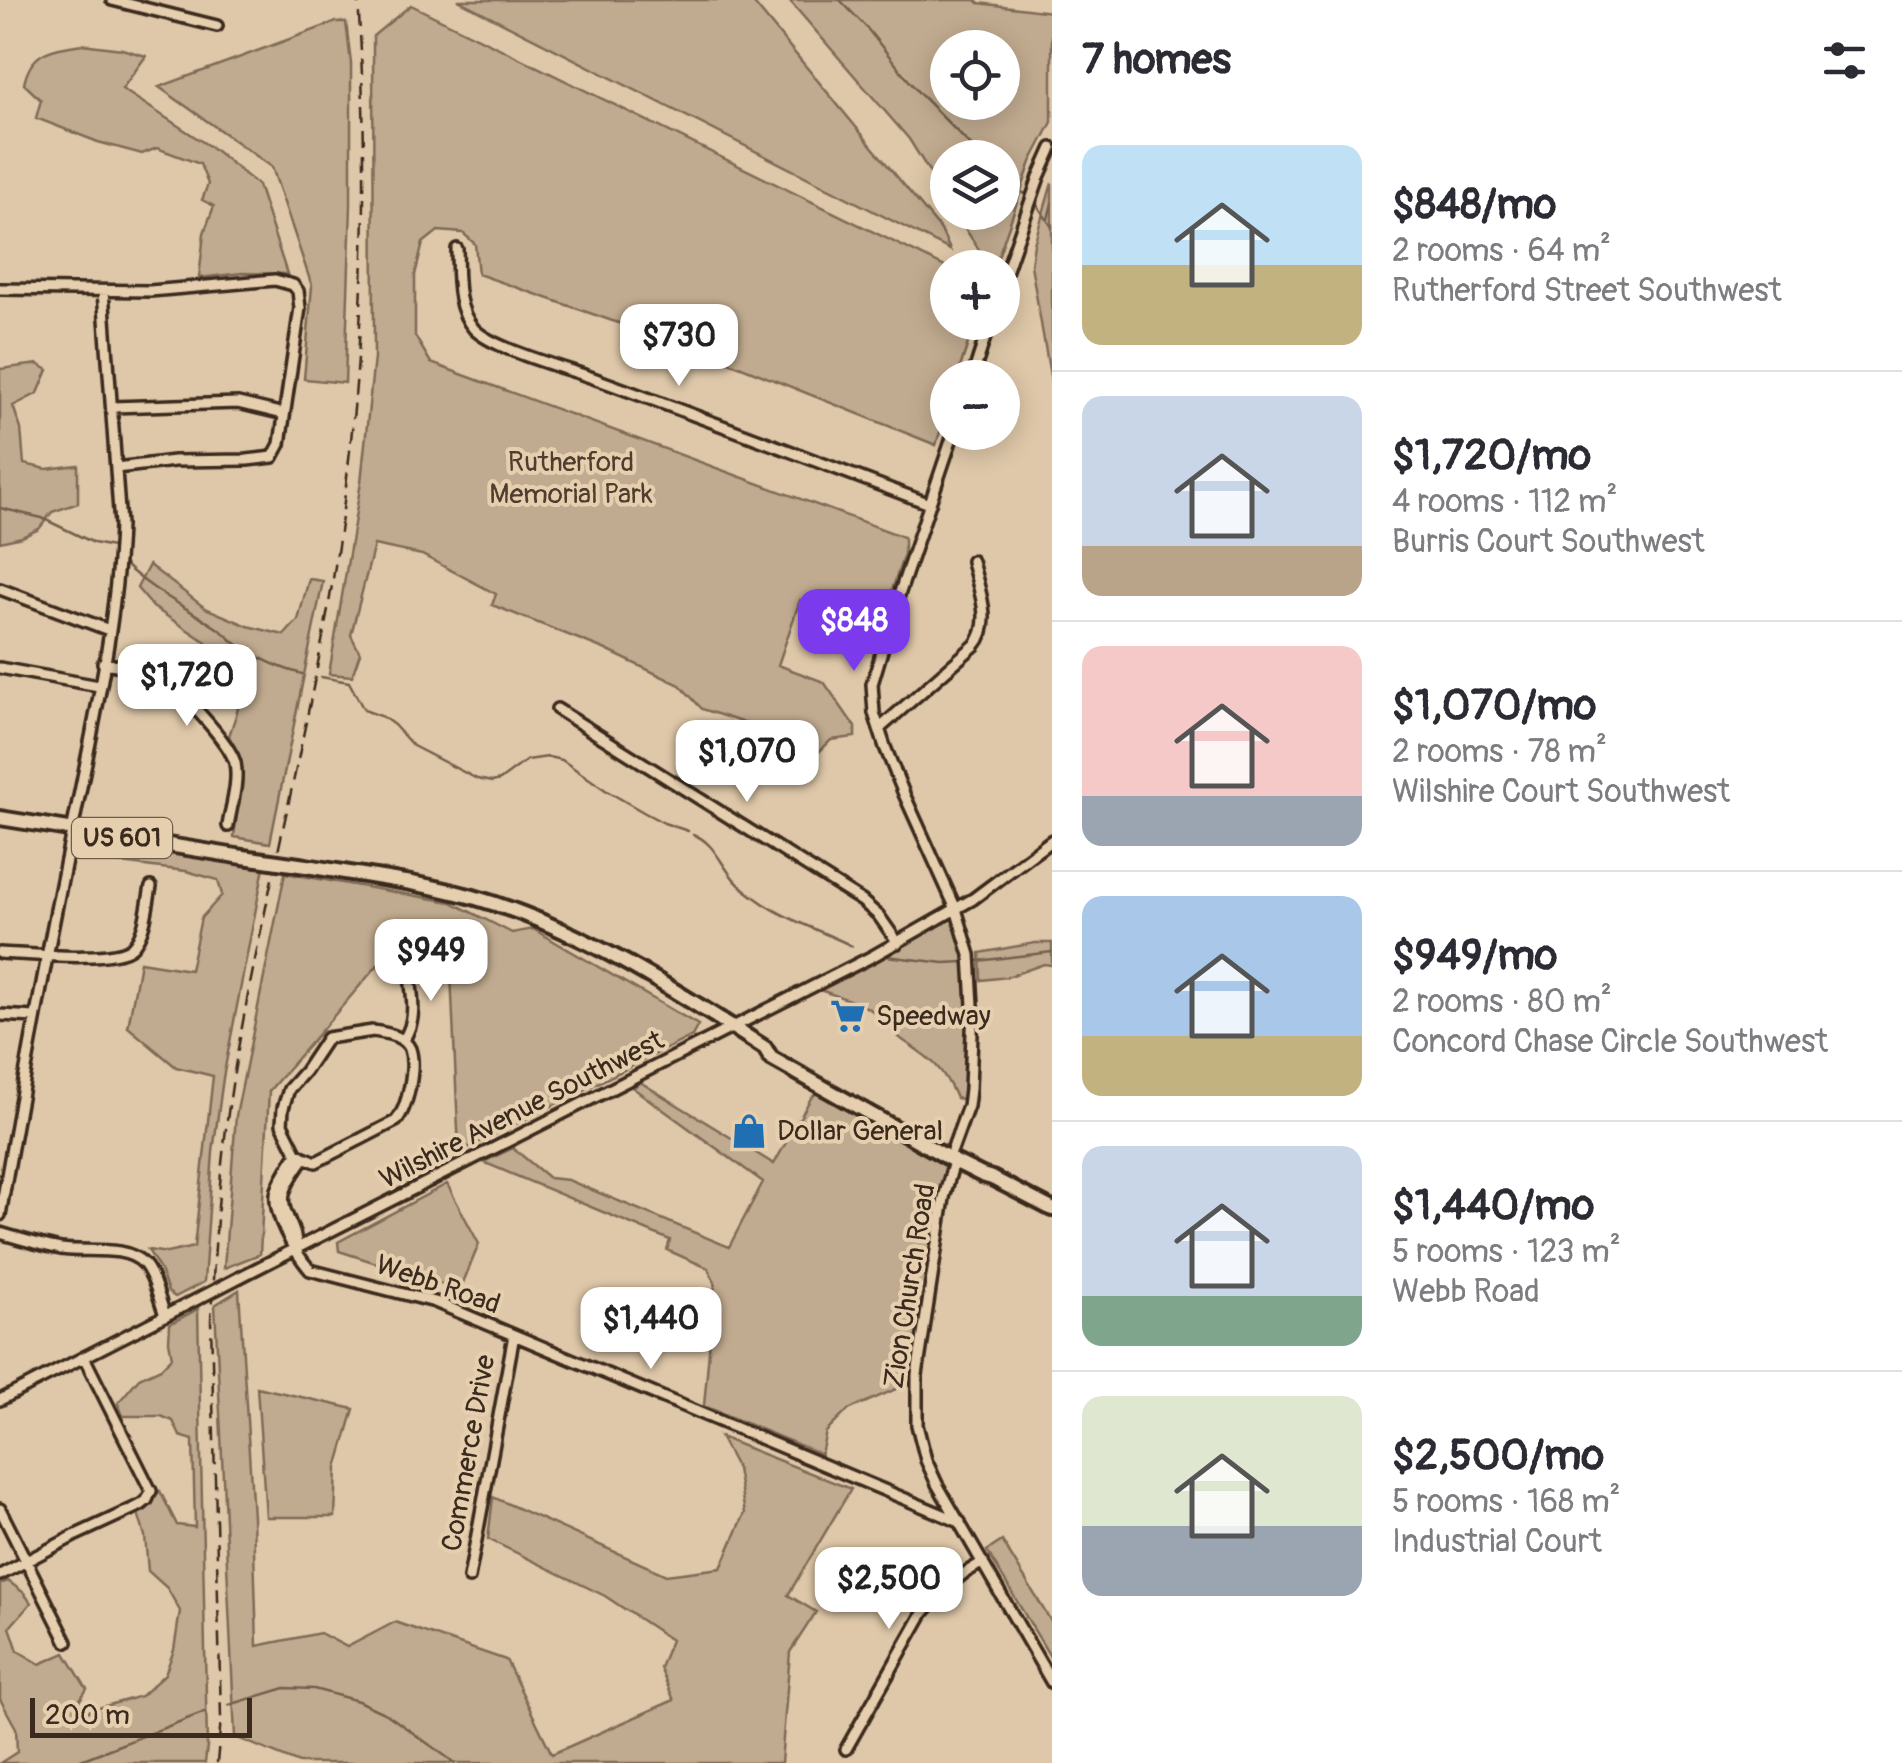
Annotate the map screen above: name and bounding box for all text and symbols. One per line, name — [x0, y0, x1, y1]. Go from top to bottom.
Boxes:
map controls — [930, 30, 1020, 450]
button: locate — [930, 30, 1020, 120]
icon: filters — [1817, 33, 1872, 88]
text: 7 homes — [1082, 34, 1231, 86]
button: layers — [930, 140, 1020, 230]
text: $848/mo — [1392, 179, 1556, 231]
icon: home — [1162, 185, 1282, 305]
text: 2 rooms · 64 m² — [1392, 231, 1611, 271]
button: + — [930, 250, 1020, 340]
text: Rutherford Street Southwest — [1392, 271, 1782, 311]
pin: $730 — [620, 304, 738, 389]
text: $730 — [642, 316, 716, 356]
button: − — [930, 360, 1020, 450]
text: $1,720/mo — [1392, 430, 1591, 482]
icon: home — [1162, 436, 1282, 556]
park label: Rutherford Memorial Park — [489, 445, 653, 512]
text: 4 rooms · 112 m² — [1392, 482, 1617, 522]
text: Burris Court Southwest — [1392, 522, 1705, 562]
pin: $848 — [795, 589, 913, 674]
text: $848 — [820, 601, 888, 641]
pin: $1,720 — [106, 644, 268, 729]
text: $1,720 — [140, 656, 234, 696]
text: $1,070/mo — [1392, 680, 1596, 732]
icon: home — [1162, 686, 1282, 806]
pin: $1,070 — [666, 720, 828, 805]
text: $1,070 — [698, 732, 796, 772]
text: 2 rooms · 78 m² — [1392, 732, 1607, 772]
text: Wilshire Court Southwest — [1392, 772, 1730, 812]
road number: US 601 — [72, 818, 172, 858]
pin: $949 — [372, 919, 490, 1004]
text: $949/mo — [1392, 930, 1557, 982]
text: $949 — [397, 931, 465, 971]
icon: home — [1162, 936, 1282, 1056]
text: 2 rooms · 80 m² — [1392, 982, 1612, 1022]
supermarket icon: Speedway — [829, 997, 867, 1035]
place label: Speedway — [876, 999, 991, 1034]
text: Concord Chase Circle Southwest — [1392, 1022, 1828, 1062]
street label: Wilshire Avenue Southwest — [374, 1023, 671, 1197]
shop icon: Dollar General — [730, 1112, 768, 1150]
place label: Dollar General — [777, 1114, 943, 1149]
text: $1,440/mo — [1392, 1180, 1594, 1232]
street label: Zion Church Road — [877, 1181, 943, 1391]
icon: home — [1162, 1186, 1282, 1306]
text: 5 rooms · 123 m² — [1392, 1232, 1621, 1272]
street label: Webb Road — [371, 1247, 505, 1323]
text: Webb Road — [1392, 1272, 1540, 1312]
pin: $1,440 — [570, 1287, 732, 1372]
text: $1,440 — [603, 1299, 699, 1339]
street label: Commerce Drive — [434, 1352, 504, 1554]
text: $2,500/mo — [1392, 1430, 1604, 1482]
icon: home — [1162, 1436, 1282, 1556]
text: 5 rooms · 168 m² — [1392, 1482, 1621, 1522]
text: Industrial Court — [1392, 1522, 1602, 1562]
pin: $2,500 — [808, 1547, 970, 1632]
text: $2,500 — [837, 1559, 941, 1599]
scale bar — [30, 1693, 252, 1738]
text: 200 m — [45, 1698, 130, 1733]

